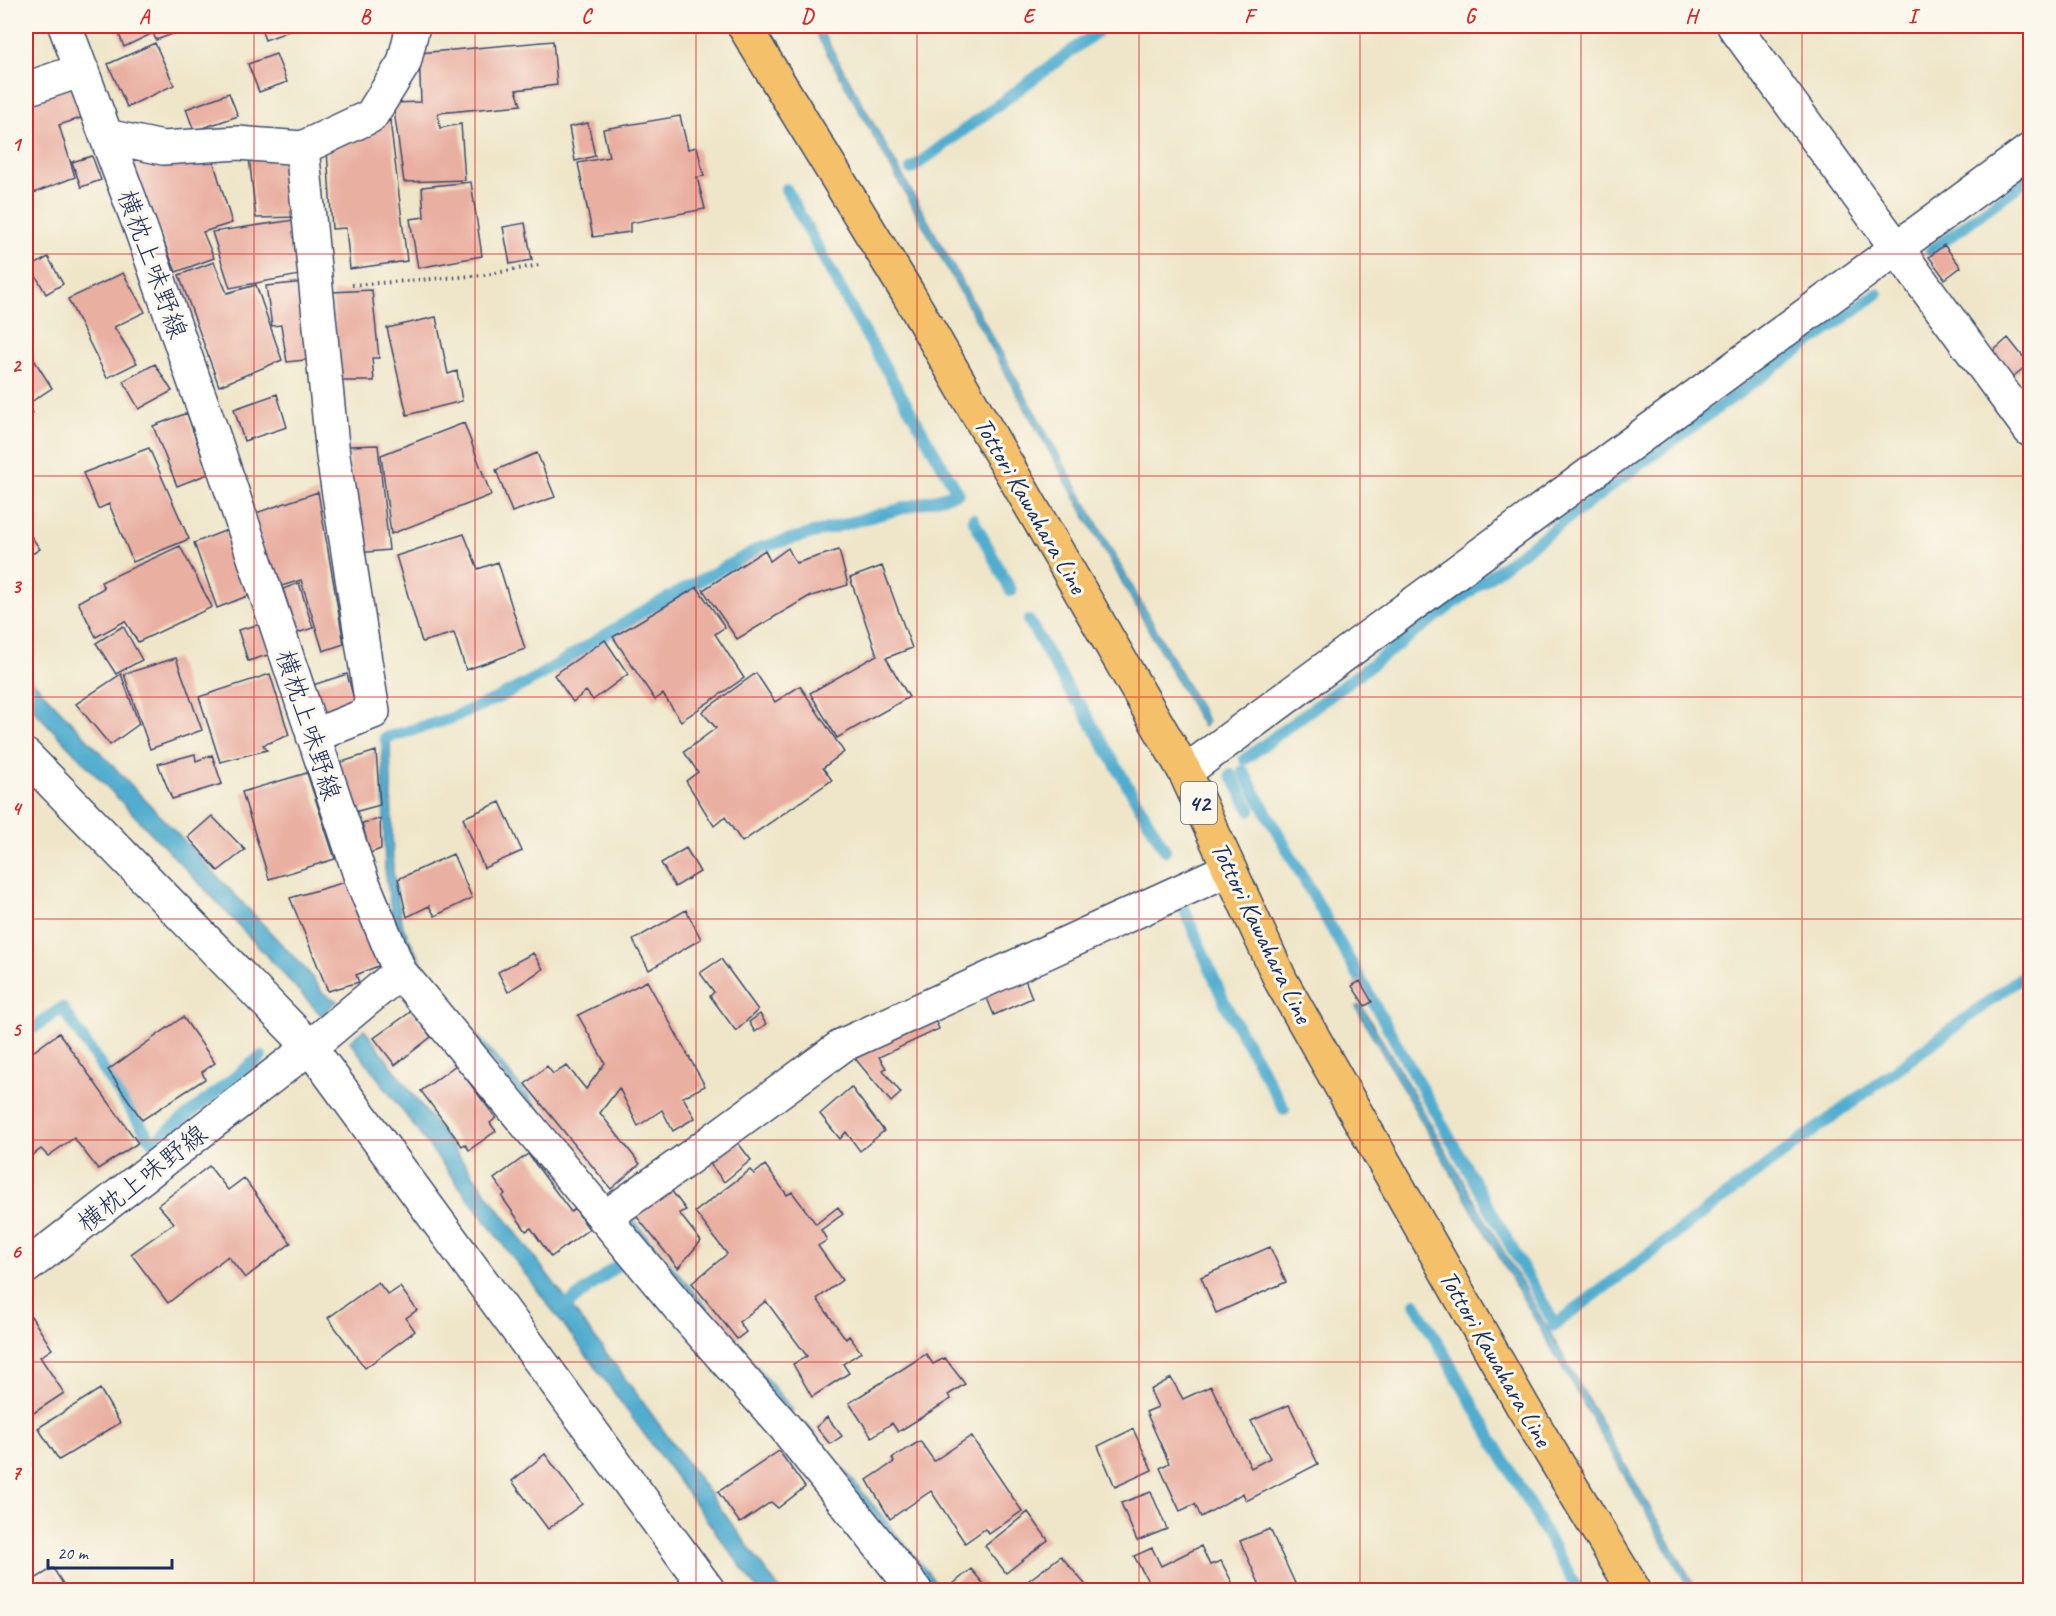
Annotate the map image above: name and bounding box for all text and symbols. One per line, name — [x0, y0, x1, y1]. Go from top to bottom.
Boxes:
text: A — [139, 4, 151, 29]
text: B — [360, 4, 372, 29]
text: C — [581, 4, 593, 29]
text: D — [801, 4, 815, 29]
text: E — [1023, 4, 1037, 29]
text: F — [1244, 4, 1258, 29]
text: G — [1465, 4, 1478, 29]
text: H — [1685, 4, 1700, 29]
text: I — [1908, 4, 1921, 29]
text: 1 — [12, 132, 23, 157]
street label: 横枕上味野線 — [110, 185, 195, 343]
text: 2 — [12, 353, 23, 378]
street label: Tottori Kawahara Line — [967, 411, 1095, 601]
text: 3 — [12, 574, 23, 599]
street label: 横枕上味野線 — [269, 646, 348, 804]
road number: 42 — [1181, 782, 1217, 824]
text: 4 — [12, 796, 24, 821]
street label: Tottori Kawahara Line — [1203, 836, 1320, 1030]
text: 5 — [12, 1017, 23, 1042]
street label: 横枕上味野線 — [71, 1117, 214, 1239]
text: 6 — [11, 1239, 22, 1264]
street label: Tottori Kawahara Line — [1432, 1264, 1560, 1454]
text: 7 — [12, 1460, 23, 1485]
scale bar — [48, 1532, 172, 1570]
text: 20 m — [57, 1542, 90, 1564]

